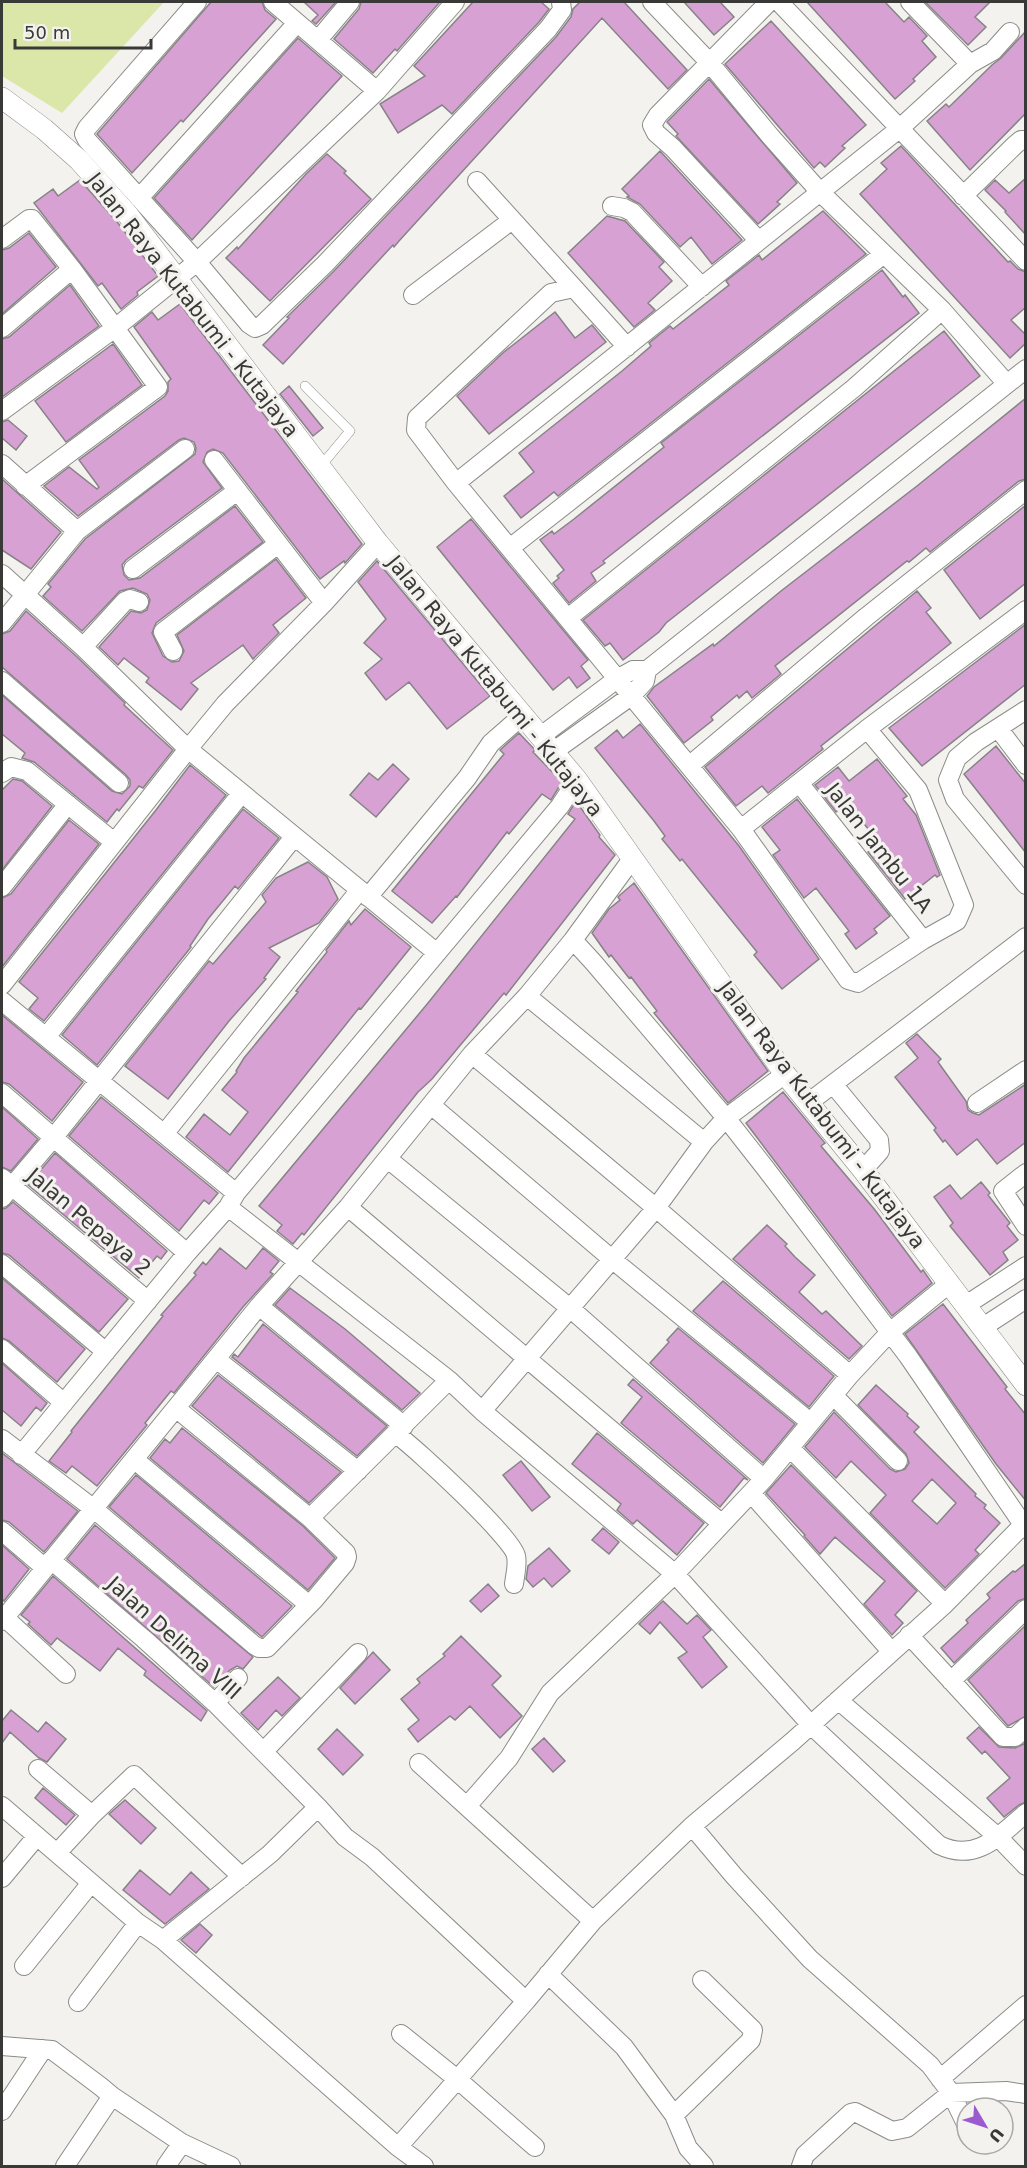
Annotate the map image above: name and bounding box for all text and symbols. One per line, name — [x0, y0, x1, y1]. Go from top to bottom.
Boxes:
scale bar — [15, 12, 152, 50]
text: 50 m — [24, 22, 70, 43]
street label: Jalan Raya Kutabumi - Kutajaya — [81, 166, 304, 442]
street label: Jalan Raya Kutabumi - Kutajaya — [381, 549, 608, 821]
street label: Jalan Jambu 1A — [820, 777, 938, 918]
street label: Jalan Raya Kutabumi - Kutajaya — [712, 975, 931, 1254]
street label: Jalan Pepaya 2 — [21, 1162, 156, 1281]
street label: Jalan Delima VIII — [101, 1570, 246, 1704]
north arrow — [955, 2096, 1015, 2156]
text: U — [985, 2124, 1008, 2146]

